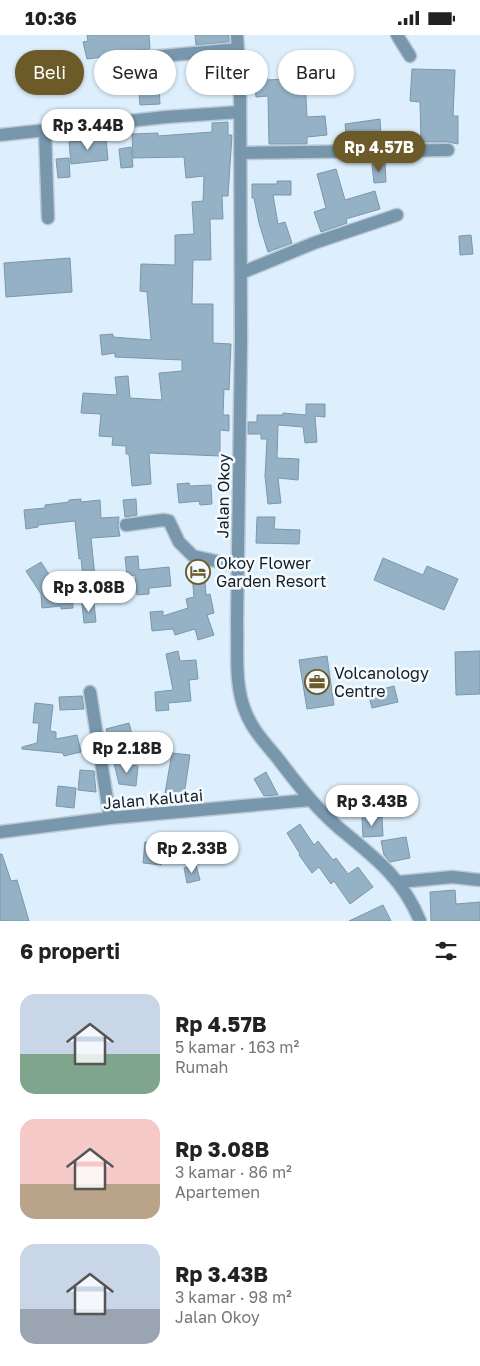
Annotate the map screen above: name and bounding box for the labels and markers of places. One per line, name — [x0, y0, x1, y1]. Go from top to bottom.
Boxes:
pin: Rp 3.44B — [36, 109, 140, 151]
pin: Rp 4.57B — [327, 131, 431, 173]
place label: Okoy Flower Garden Resort — [216, 553, 326, 591]
hotel icon: Okoy Flower Garden Resort — [185, 559, 211, 585]
pin: Rp 3.08B — [37, 571, 141, 613]
place label: Volcanology Centre — [334, 663, 429, 701]
office icon: Volcanology Centre — [304, 669, 330, 695]
pin: Rp 2.18B — [75, 731, 179, 774]
pin: Rp 3.43B — [320, 785, 424, 827]
pin: Rp 2.33B — [140, 831, 244, 874]

